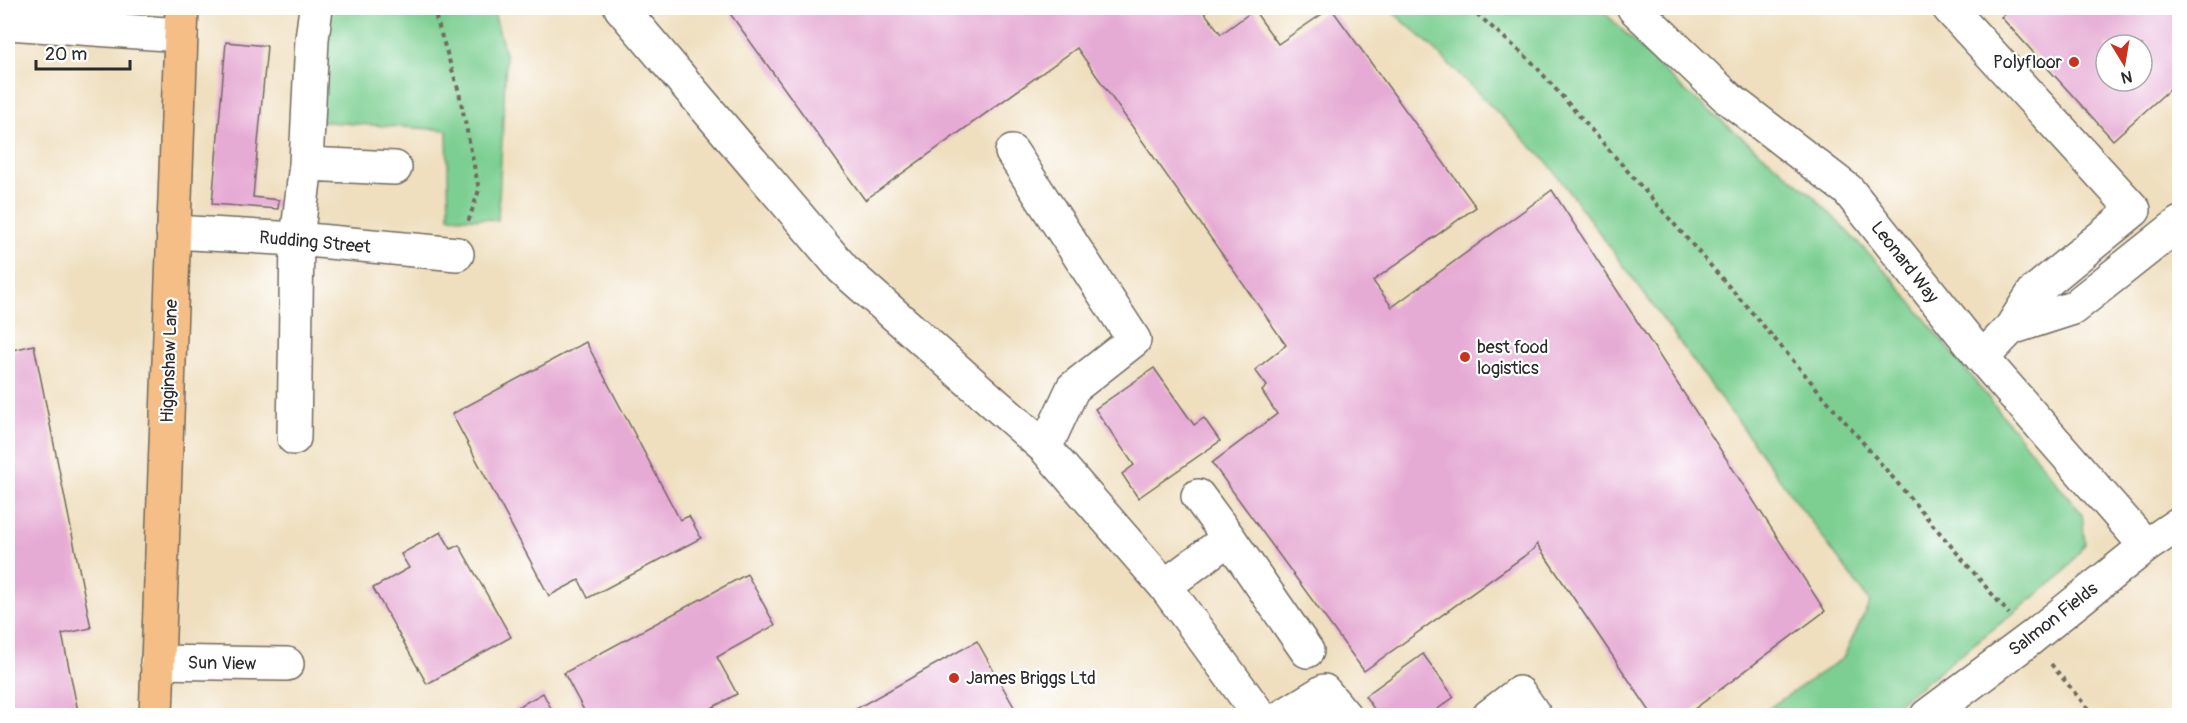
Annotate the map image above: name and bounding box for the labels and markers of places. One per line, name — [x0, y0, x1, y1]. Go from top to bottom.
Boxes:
place label: Polyfloor — [1993, 51, 2063, 74]
marker: Polyfloor — [2067, 55, 2081, 69]
place label: best food logistics — [1477, 336, 1548, 380]
marker: best food logistics — [1458, 350, 1472, 364]
place label: James Briggs Ltd — [966, 667, 1096, 690]
marker: James Briggs Ltd — [947, 671, 961, 685]

